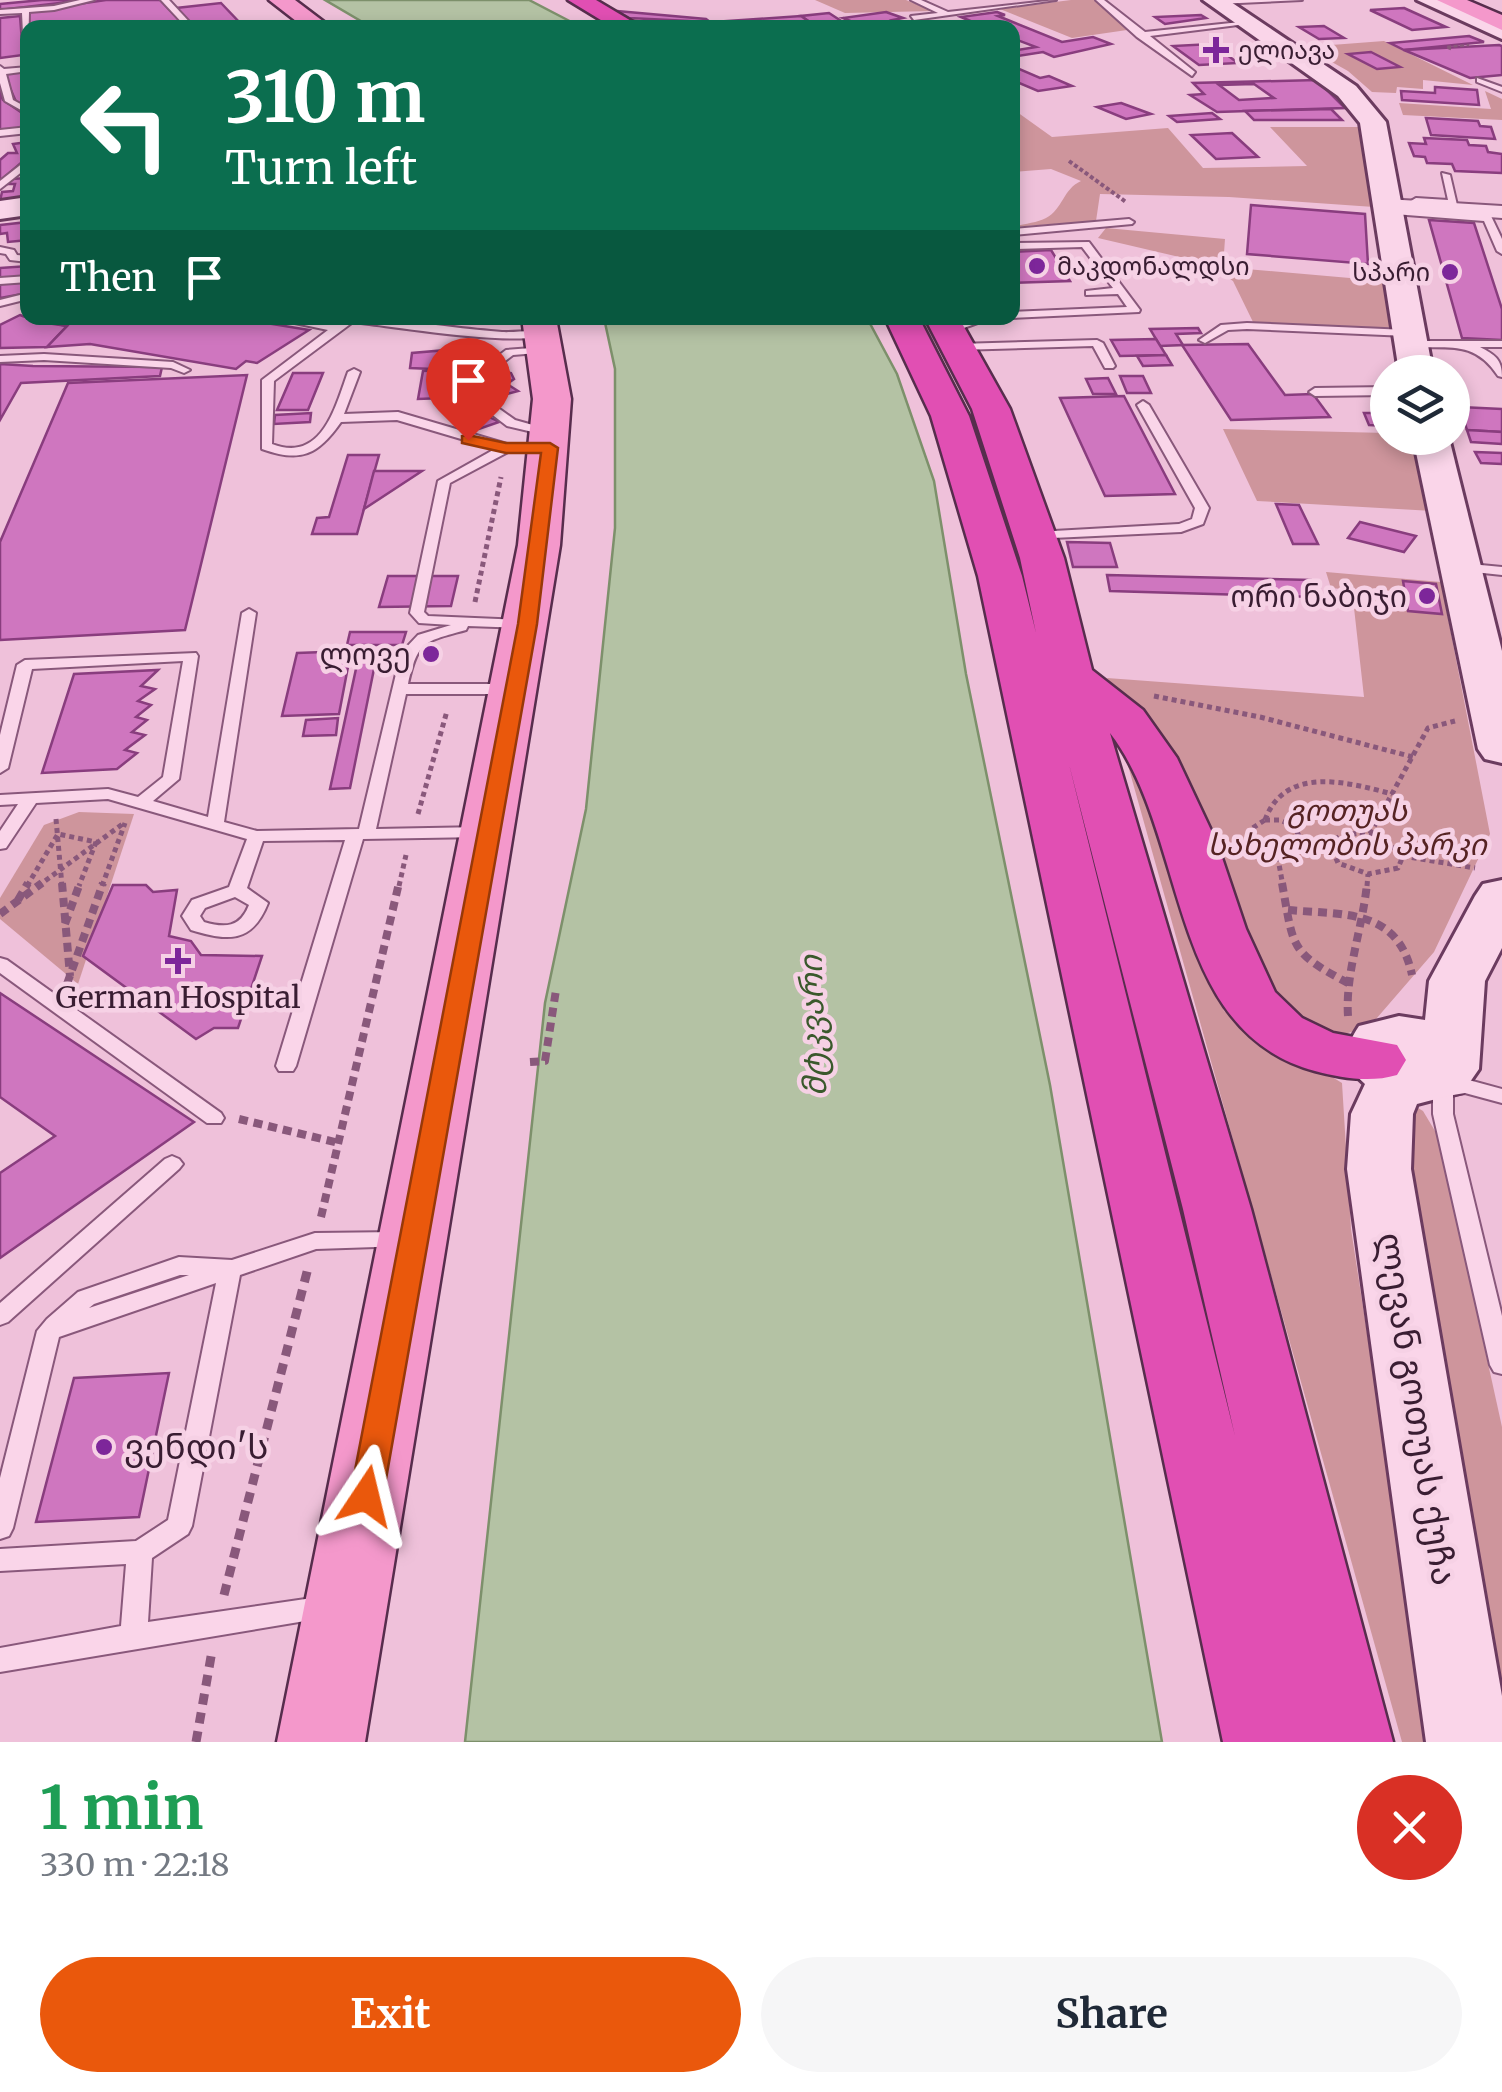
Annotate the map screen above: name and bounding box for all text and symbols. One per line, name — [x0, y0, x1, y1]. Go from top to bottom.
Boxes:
place label: ელიავა — [1238, 34, 1335, 66]
marker: ელიავა — [1203, 37, 1229, 63]
text: 310 m — [225, 53, 425, 141]
icon: left — [60, 60, 190, 190]
text: Turn left — [225, 140, 417, 196]
icon: arrive — [177, 250, 232, 305]
place label: მაკდონალდსი — [1057, 250, 1250, 282]
text: Then — [60, 254, 157, 301]
marker: მაკდონალდსი — [1026, 255, 1048, 277]
place label: სპარი — [1352, 256, 1430, 288]
marker: სპარი — [1439, 261, 1461, 283]
pin — [426, 338, 511, 441]
icon: arrive — [441, 353, 496, 408]
map controls — [1370, 355, 1470, 455]
button: layers — [1370, 355, 1470, 455]
place label: ორი ნაბიჯი — [1231, 577, 1407, 615]
marker: ორი ნაბიჯი — [1416, 585, 1438, 607]
place label: ლოვე — [319, 635, 411, 673]
marker: ლოვე — [420, 643, 442, 665]
park label: გოთუას სახელობის პარკი — [1207, 791, 1488, 863]
marker: German Hospital — [165, 948, 191, 974]
water label: მტკვარი — [790, 953, 835, 1097]
place label: German Hospital — [55, 978, 301, 1016]
street label: ლევან გოთუას ქუჩა — [1367, 1229, 1467, 1589]
place label: ვენდი'ს — [124, 1425, 268, 1469]
marker: ვენდი'ს — [93, 1436, 115, 1458]
position arrow — [314, 1444, 418, 1548]
text: 1 min — [40, 1770, 203, 1845]
button: close — [1357, 1775, 1462, 1880]
text: 330 m · 22:18 — [40, 1845, 229, 1885]
button: Exit — [40, 1957, 741, 2072]
button: Share — [761, 1957, 1462, 2072]

